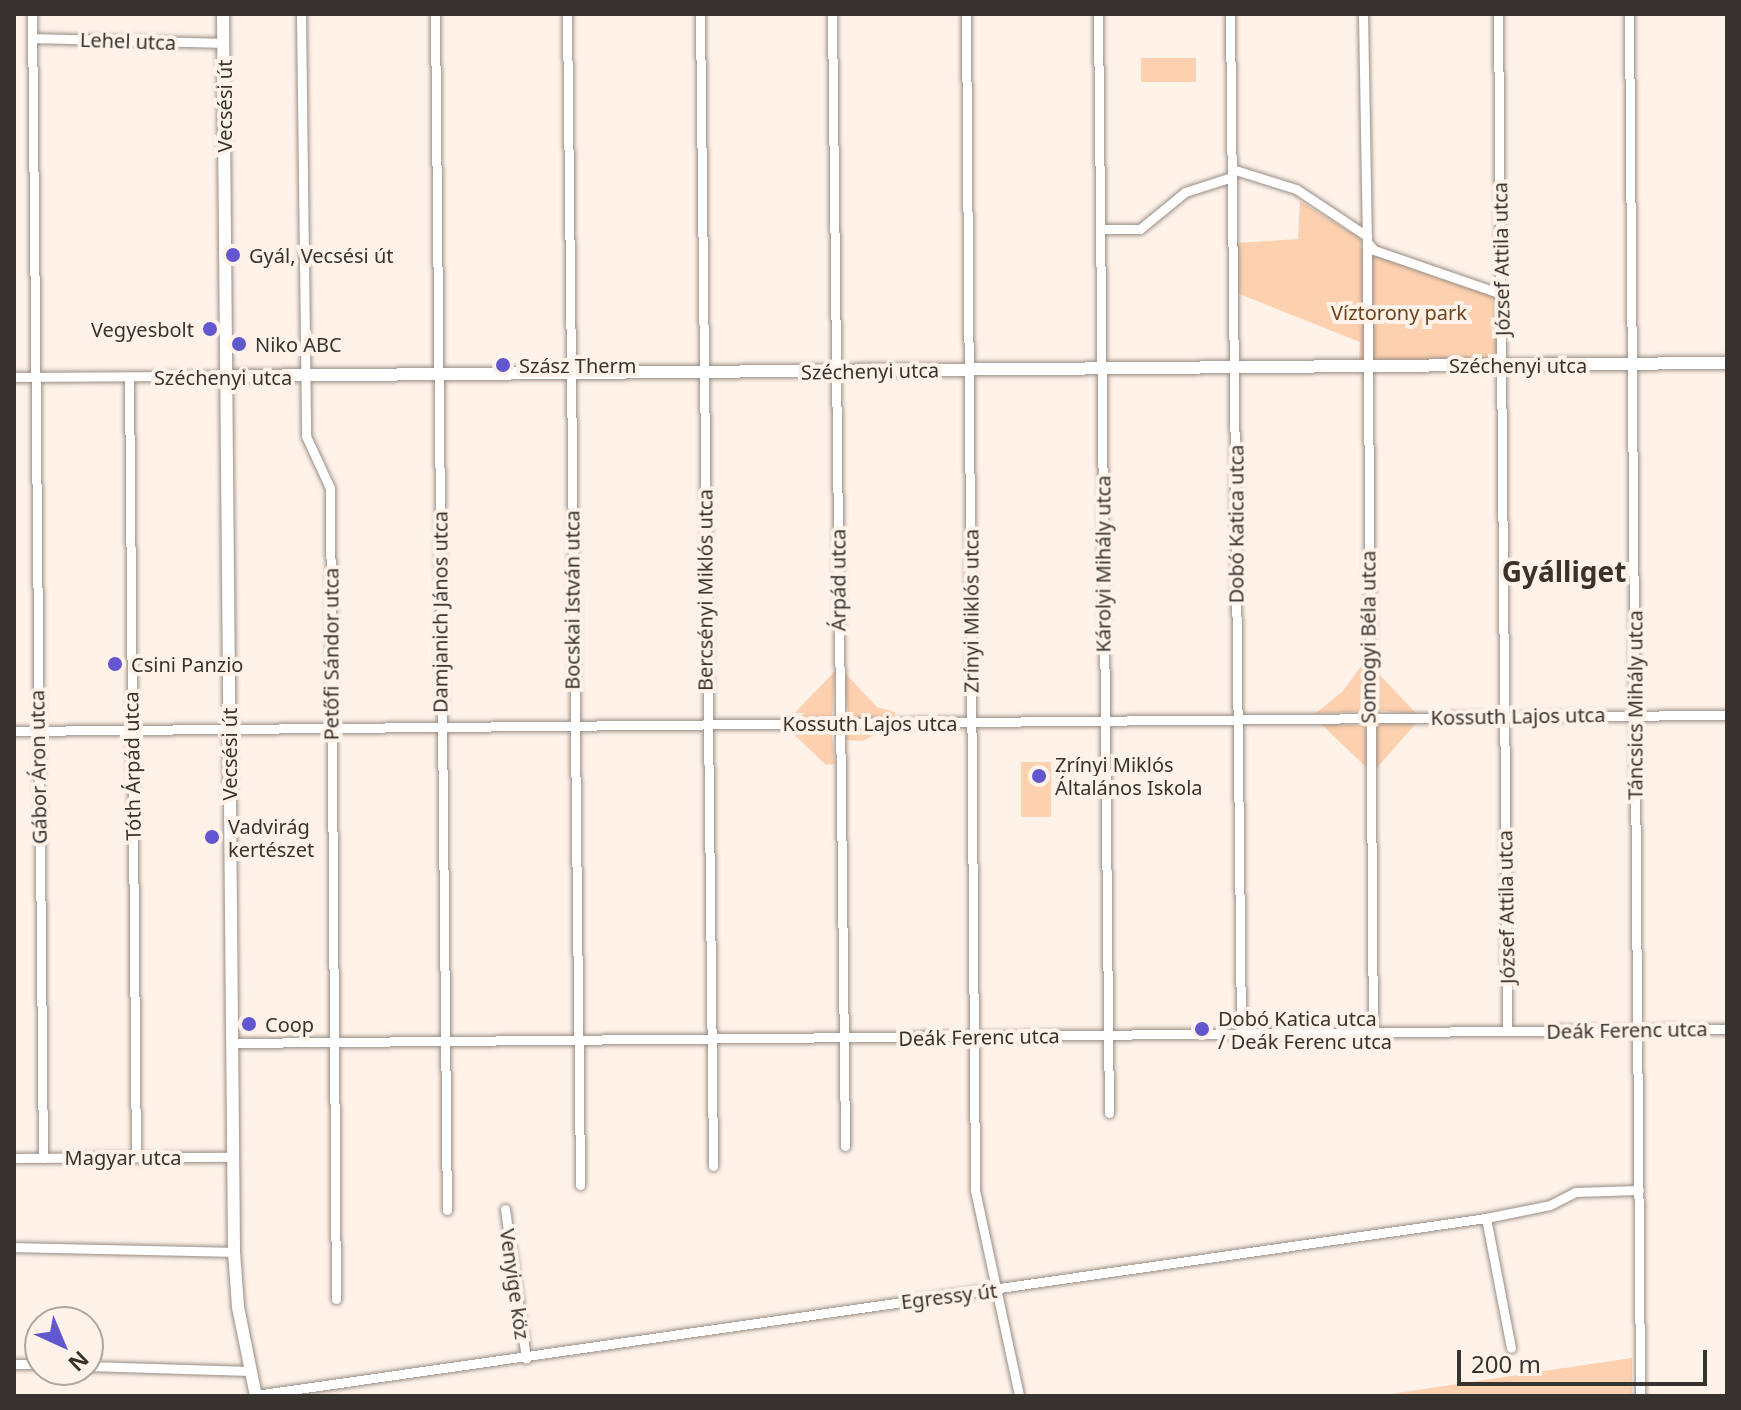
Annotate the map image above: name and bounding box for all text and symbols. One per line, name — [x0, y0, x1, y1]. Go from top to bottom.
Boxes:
street label: Lehel utca — [80, 27, 176, 55]
street label: Vecsési út — [212, 60, 236, 152]
street label: József Attila utca — [1488, 182, 1514, 336]
place label: Gyál, Vecsési út — [249, 243, 394, 267]
marker: Gyál, Vecsési út — [224, 246, 242, 264]
park label: Víztorony park — [1331, 300, 1467, 324]
place label: Vegyesbolt — [91, 317, 194, 341]
marker: Vegyesbolt — [201, 320, 219, 338]
place label: Niko ABC — [255, 332, 342, 356]
marker: Niko ABC — [230, 335, 248, 353]
place label: Szász Therm — [519, 353, 636, 377]
street label: Széchenyi utca — [1449, 353, 1587, 377]
marker: Szász Therm — [494, 356, 512, 374]
street label: Széchenyi utca — [801, 358, 939, 384]
street label: Széchenyi utca — [154, 365, 292, 389]
street label: Dobó Katica utca — [1224, 445, 1248, 603]
street label: Károlyi Mihály utca — [1091, 475, 1115, 653]
street label: Bercsényi Miklós utca — [693, 489, 717, 691]
street label: Bocskai István utca — [560, 510, 584, 690]
street label: Damjanich János utca — [428, 511, 452, 713]
street label: Árpád utca — [826, 529, 850, 631]
street label: Zrínyi Miklós utca — [959, 529, 983, 693]
street label: Somogyi Béla utca — [1356, 551, 1380, 723]
district label: Gyálliget — [1502, 554, 1626, 588]
street label: Petőfi Sándor utca — [319, 568, 343, 740]
street label: Táncsics Mihály utca — [1623, 610, 1647, 800]
place label: Csini Panzio — [131, 652, 243, 676]
marker: Csini Panzio — [106, 655, 124, 673]
street label: Gábor Áron utca — [25, 690, 51, 844]
street label: Tóth Árpád utca — [119, 691, 145, 841]
street label: Kossuth Lajos utca — [1430, 702, 1606, 730]
street label: Vecsési út — [217, 708, 241, 800]
street label: Kossuth Lajos utca — [783, 711, 957, 735]
place label: Zrínyi Miklós Általános Iskola — [1055, 752, 1203, 799]
marker: Zrínyi Miklós Általános Iskola — [1030, 767, 1048, 785]
place label: Vadvirág kertészet — [228, 814, 314, 861]
marker: Vadvirág kertészet — [203, 828, 221, 846]
street label: József Attila utca — [1493, 830, 1519, 984]
place label: Dobó Katica utca / Deák Ferenc utca — [1218, 1006, 1392, 1053]
place label: Coop — [265, 1012, 314, 1036]
marker: Coop — [240, 1015, 258, 1033]
street label: Deák Ferenc utca — [1546, 1017, 1708, 1043]
marker: Dobó Katica utca / Deák Ferenc utca — [1193, 1020, 1211, 1038]
street label: Deák Ferenc utca — [898, 1024, 1060, 1050]
street label: Magyar utca — [65, 1145, 181, 1169]
street label: Venyige köz — [495, 1227, 535, 1341]
street label: Egressy út — [900, 1278, 998, 1314]
north arrow — [24, 1306, 104, 1386]
scale bar — [1461, 1334, 1711, 1384]
text: N — [62, 1345, 96, 1379]
text: 200 m — [1471, 1347, 1541, 1380]

